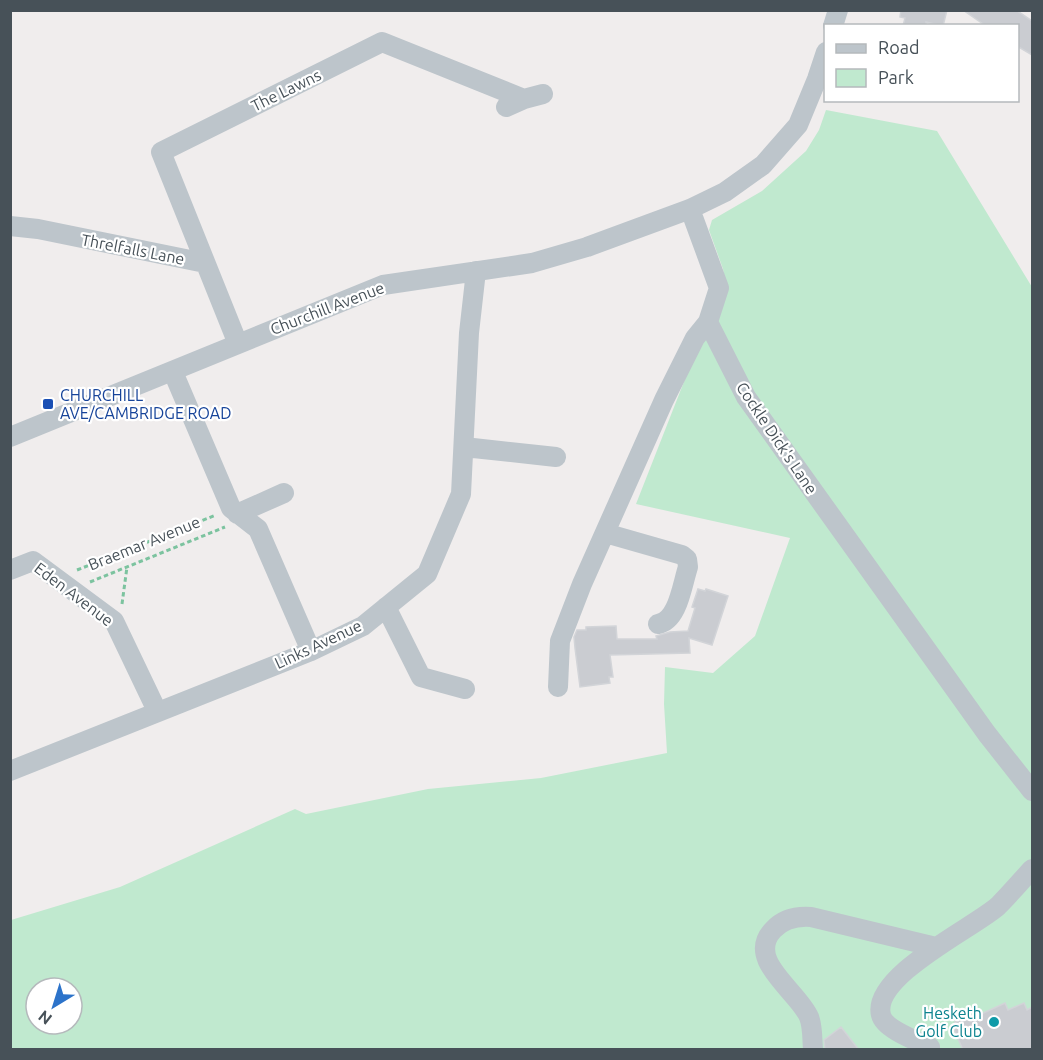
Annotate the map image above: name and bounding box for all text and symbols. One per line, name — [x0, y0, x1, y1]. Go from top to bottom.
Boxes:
legend — [824, 24, 1019, 102]
text: Road — [878, 37, 920, 57]
street label: The Lawns — [248, 65, 324, 115]
text: Park — [878, 67, 914, 87]
street label: Threlfalls Lane — [80, 230, 186, 268]
street label: Churchill Avenue — [268, 278, 386, 338]
street label: Cockle Dick's Lane — [733, 379, 821, 497]
place label: CHURCHILL AVE/CAMBRIDGE ROAD — [60, 386, 232, 422]
marker: CHURCHILL AVE/CAMBRIDGE ROAD — [41, 397, 55, 411]
street label: Braemar Avenue — [85, 512, 203, 574]
street label: Eden Avenue — [31, 559, 117, 629]
street label: Links Avenue — [272, 616, 364, 672]
north arrow — [24, 976, 84, 1036]
place label: Hesketh Golf Club — [916, 1004, 982, 1040]
text: N — [35, 1007, 55, 1029]
marker: Hesketh Golf Club — [987, 1015, 1001, 1029]

